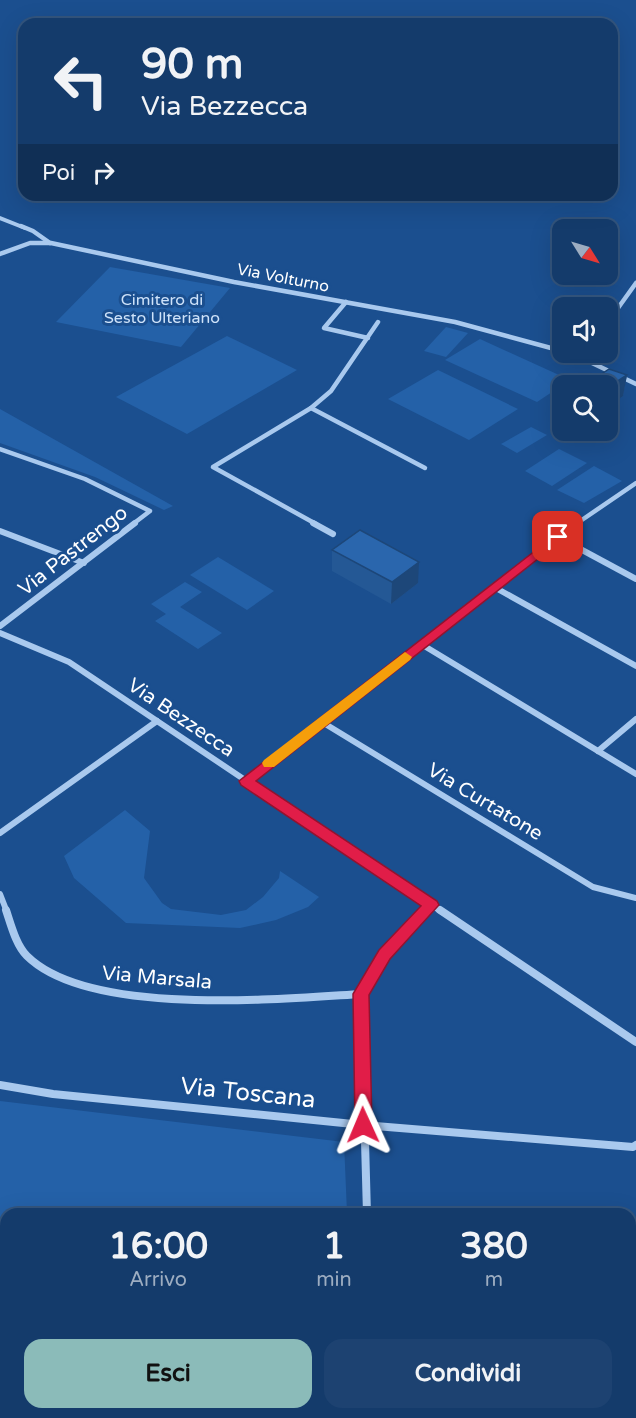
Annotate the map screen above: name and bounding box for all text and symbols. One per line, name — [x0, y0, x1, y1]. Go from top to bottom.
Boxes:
text: 90 m — [141, 39, 243, 90]
icon: left — [42, 42, 120, 120]
text: Via Bezzecca — [141, 90, 308, 123]
icon: right — [87, 156, 120, 189]
text: Poi — [42, 160, 75, 186]
north arrow — [552, 219, 618, 285]
map controls — [552, 219, 618, 441]
street label: Via Volturno — [235, 259, 331, 297]
park label: Cimitero di Sesto Ulteriano — [104, 290, 220, 328]
button: sound — [552, 297, 618, 363]
button: search — [552, 375, 618, 441]
street label: Via Pastrengo — [14, 501, 132, 601]
pin — [532, 511, 583, 562]
icon: arrive — [541, 520, 574, 553]
street label: Via Bezzecca — [123, 673, 239, 763]
street label: Via Curtatone — [423, 758, 547, 846]
street label: Via Marsala — [101, 961, 213, 995]
street label: Via Toscana — [179, 1071, 317, 1115]
position arrow — [331, 1093, 395, 1157]
text: 16:00 — [108, 1225, 208, 1268]
text: 1 — [323, 1225, 345, 1268]
text: 380 — [460, 1225, 528, 1268]
text: Arrivo — [129, 1268, 187, 1292]
text: min — [316, 1268, 352, 1292]
text: m — [485, 1268, 503, 1292]
button: Esci — [24, 1339, 312, 1408]
button: Condividi — [324, 1339, 612, 1408]

